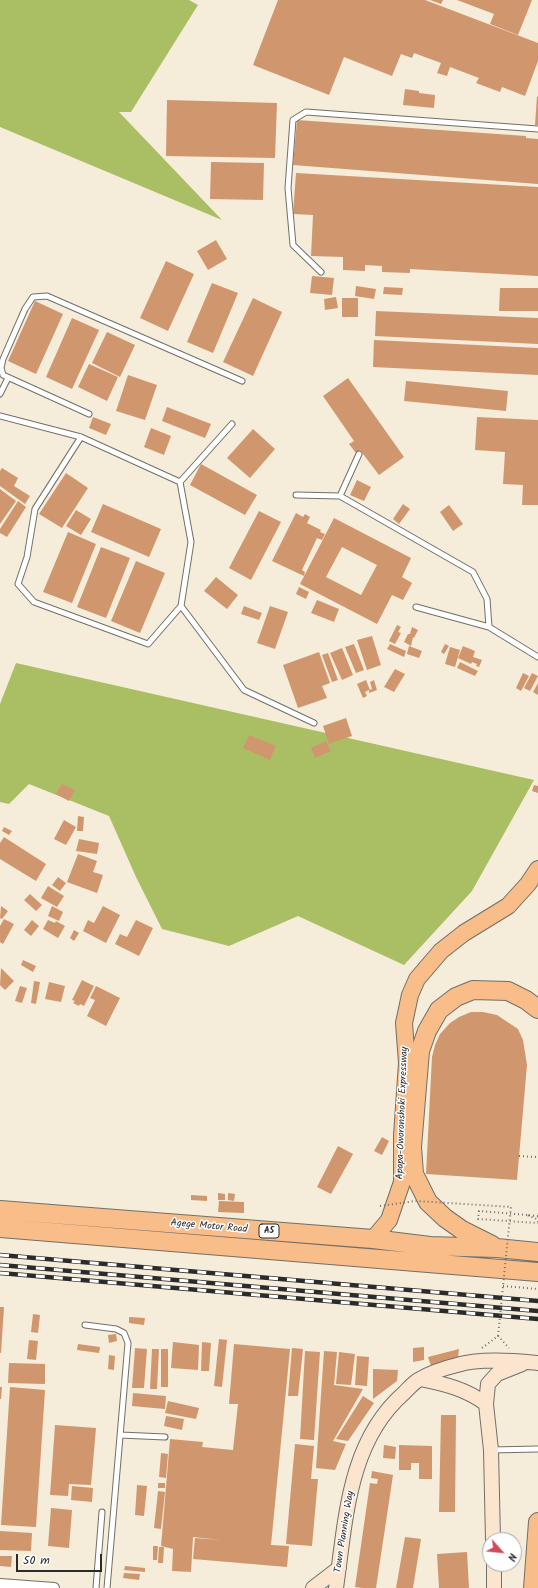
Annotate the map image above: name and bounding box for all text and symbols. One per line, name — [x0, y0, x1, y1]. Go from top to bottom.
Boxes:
street label: Apapa-Oworonshoki Expressway — [395, 1046, 411, 1180]
street label: Agege Motor Road — [170, 1218, 248, 1236]
road number: A5 — [259, 1224, 279, 1238]
street label: Town Planning Way — [333, 1490, 357, 1574]
north arrow — [482, 1532, 522, 1572]
scale bar — [18, 1546, 104, 1572]
text: N — [502, 1550, 521, 1564]
text: 50 m — [23, 1551, 50, 1570]

